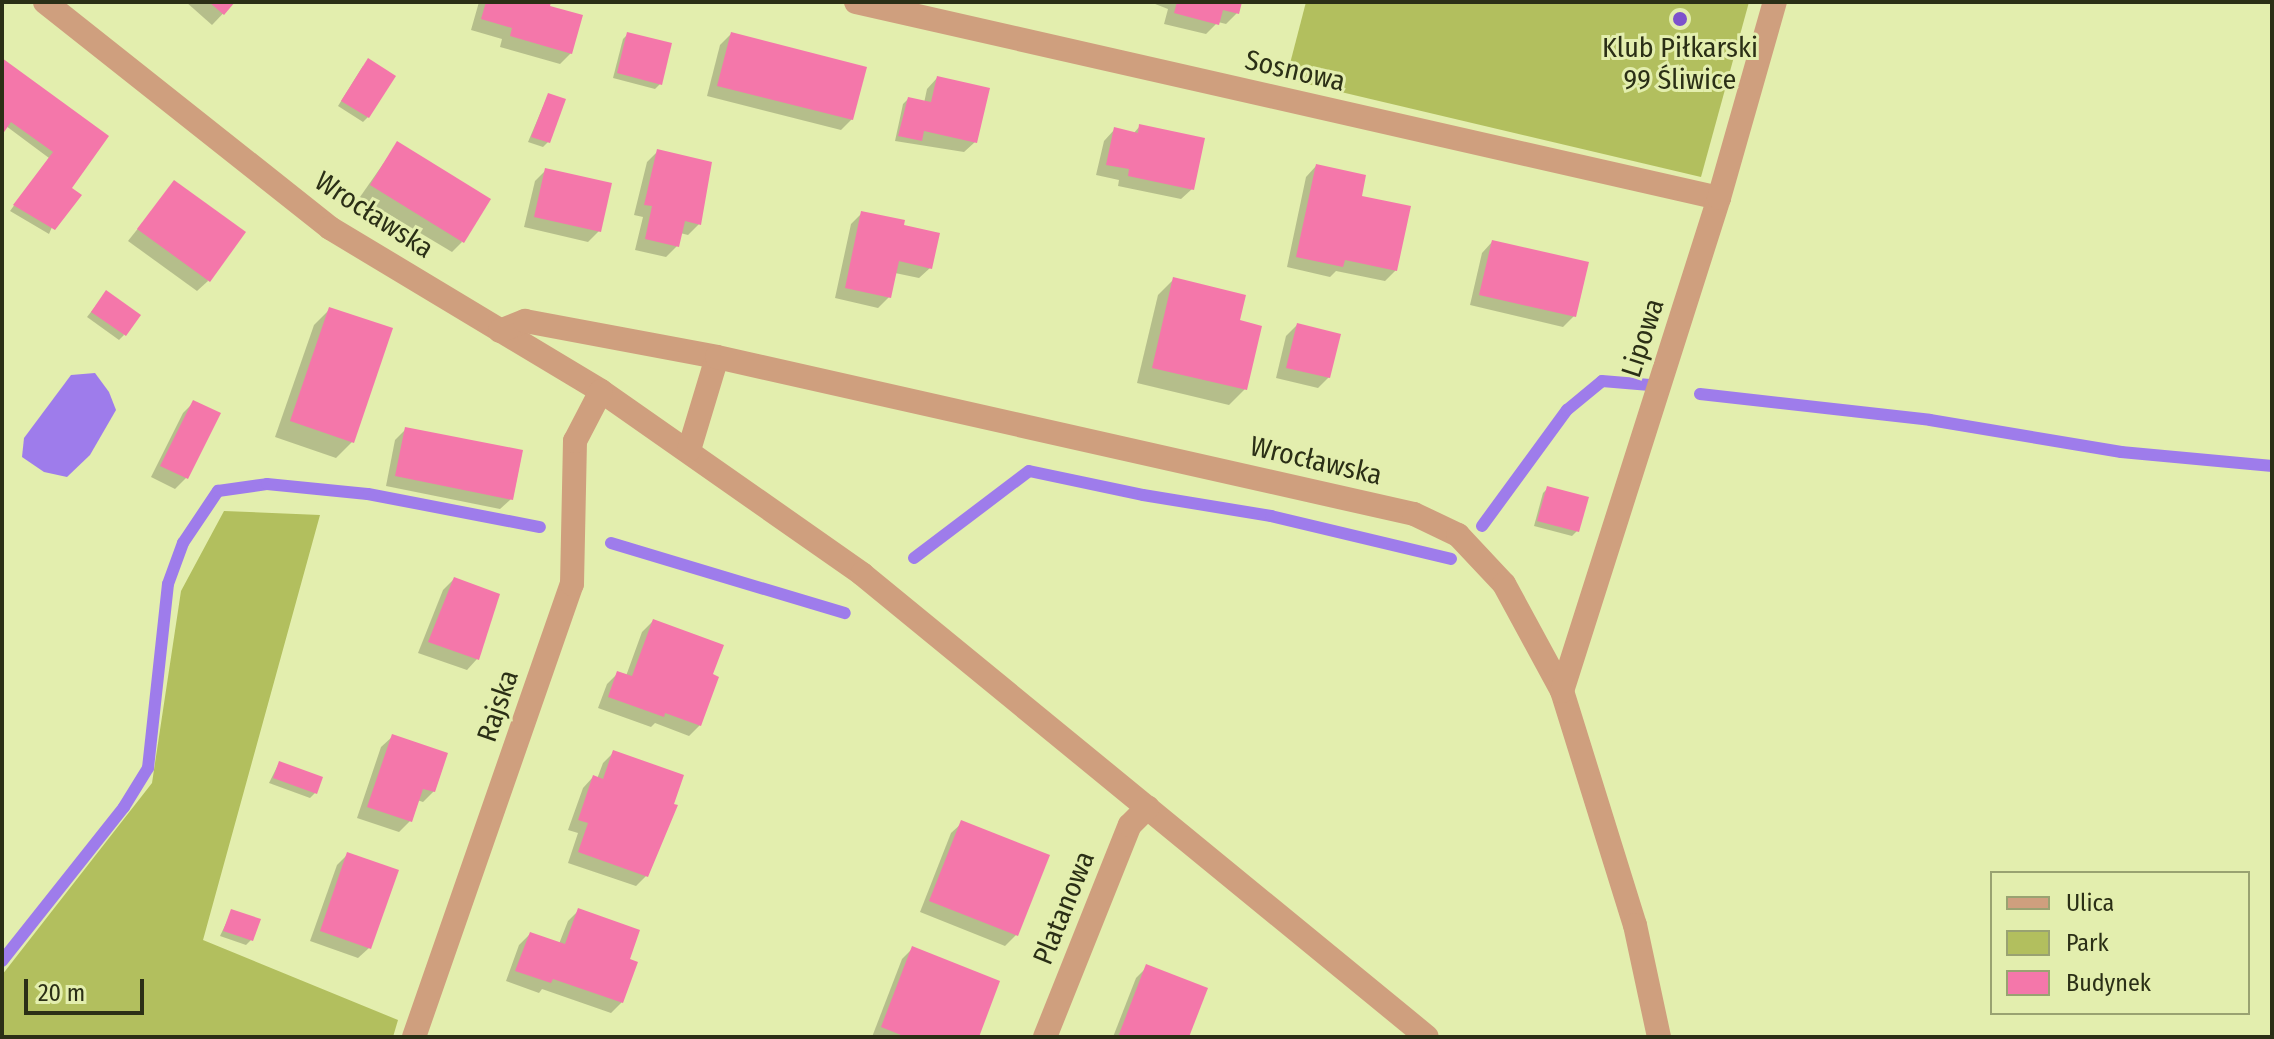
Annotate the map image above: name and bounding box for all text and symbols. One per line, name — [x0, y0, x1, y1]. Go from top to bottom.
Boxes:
marker: Klub Piłkarski 99 Śliwice — [1671, 10, 1689, 28]
place label: Klub Piłkarski 99 Śliwice — [1602, 31, 1758, 97]
street label: Sosnowa — [1242, 43, 1348, 99]
street label: Wrocławska — [309, 164, 439, 266]
street label: Lipowa — [1615, 294, 1671, 382]
street label: Wrocławska — [1247, 430, 1385, 492]
street label: Rajska — [470, 666, 526, 746]
street label: Platanowa — [1026, 846, 1102, 970]
legend — [1990, 871, 2250, 1015]
text: Ulica — [2066, 889, 2114, 917]
text: Park — [2066, 929, 2109, 957]
scale bar — [28, 963, 148, 1013]
text: Budynek — [2066, 969, 2151, 997]
text: 20 m — [38, 979, 85, 1007]

